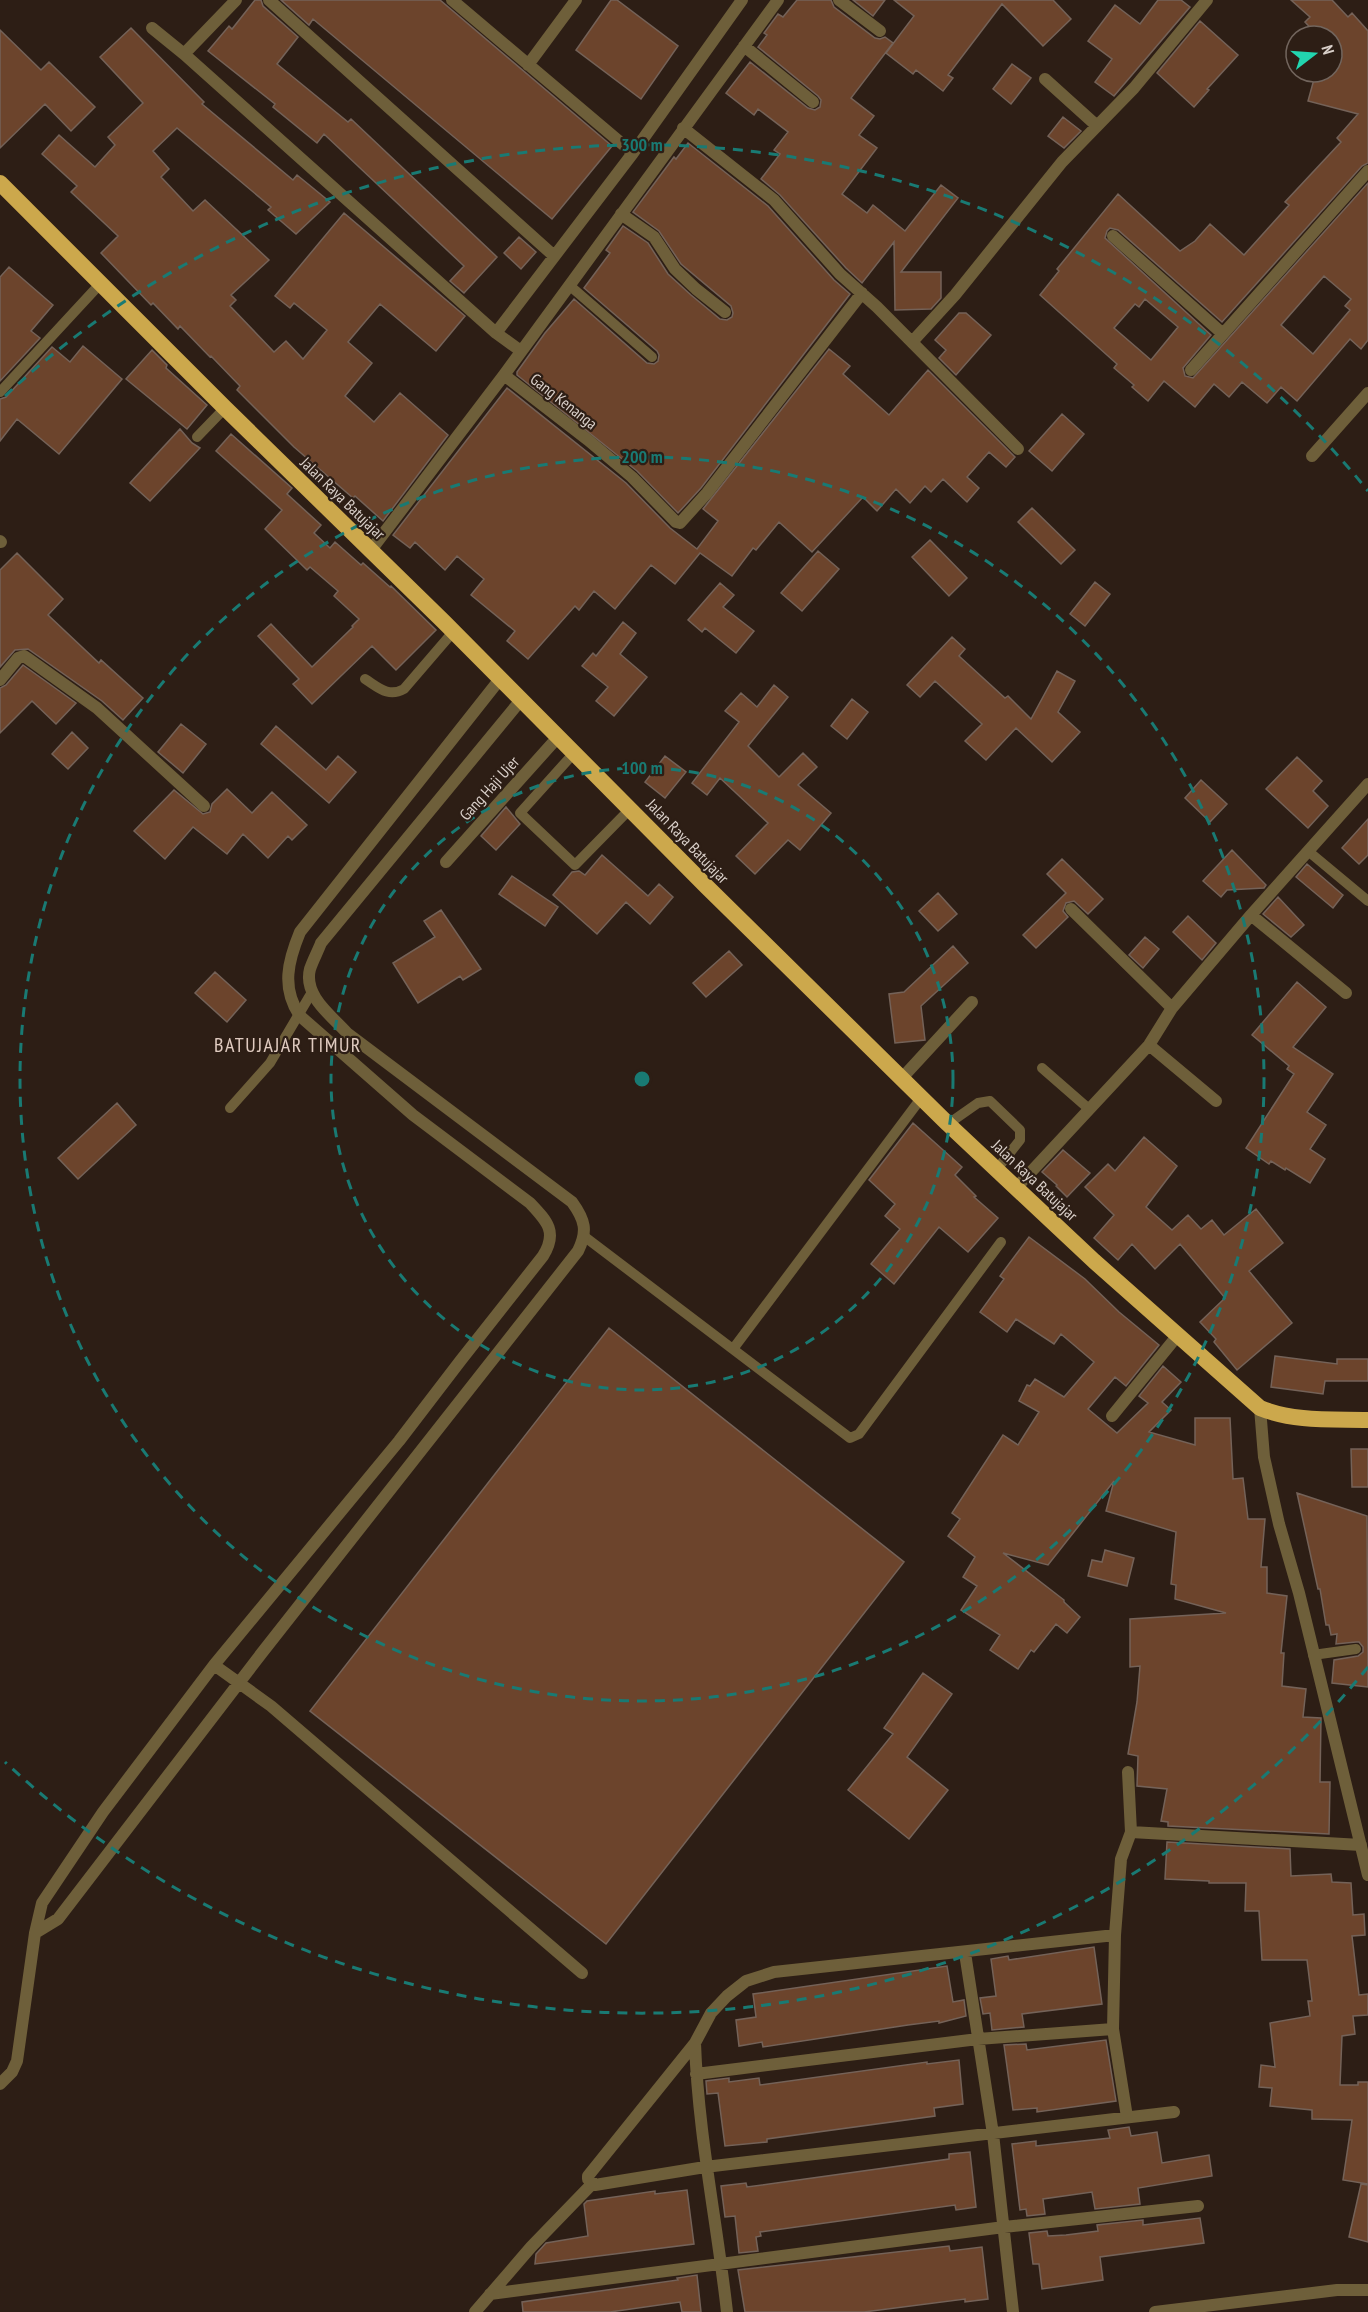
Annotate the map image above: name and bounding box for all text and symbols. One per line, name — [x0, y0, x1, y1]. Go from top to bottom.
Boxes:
north arrow — [1284, 24, 1344, 84]
text: N — [1318, 43, 1339, 57]
text: 300 m — [621, 133, 663, 156]
street label: Gang Kenanga — [527, 369, 601, 433]
text: 200 m — [621, 445, 663, 468]
street label: Jalan Raya Batujajar — [296, 452, 390, 544]
street label: Gang Haji Ujer — [455, 751, 523, 824]
text: 100 m — [621, 756, 663, 779]
street label: Jalan Raya Batujajar — [642, 794, 734, 888]
district label: BATUJAJAR TIMUR — [214, 1032, 362, 1058]
centre of rings — [632, 1069, 652, 1089]
street label: Jalan Raya Batujajar — [987, 1134, 1083, 1225]

